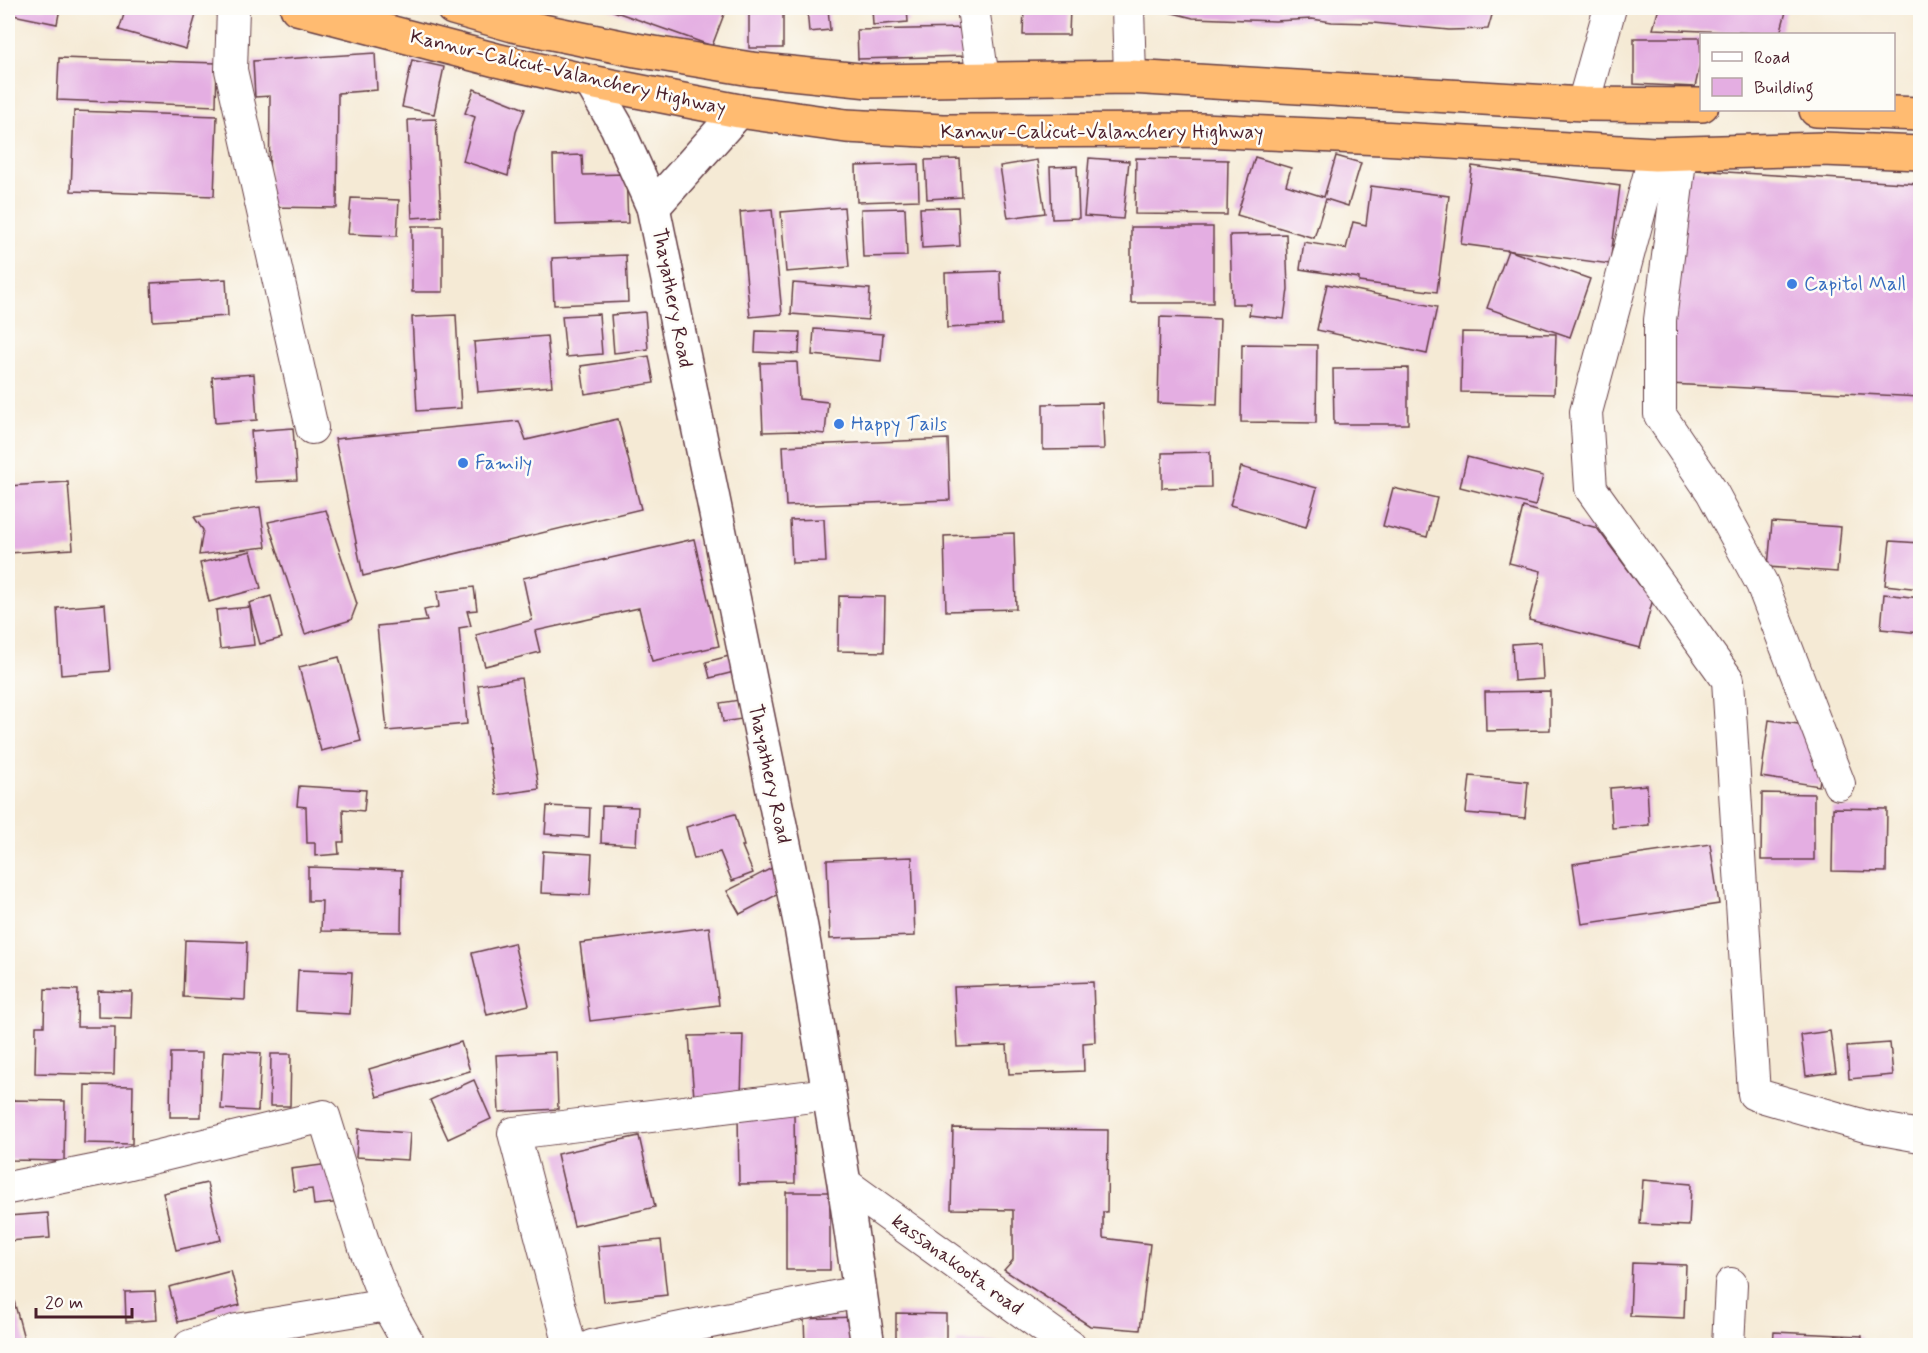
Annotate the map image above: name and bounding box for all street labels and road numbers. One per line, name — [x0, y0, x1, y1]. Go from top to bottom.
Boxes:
street label: Kannur-Calicut-Valanchery Highway — [408, 24, 728, 122]
street label: Kannur-Calicut-Valanchery Highway — [940, 119, 1264, 146]
street label: Thayathery Road — [645, 226, 699, 370]
street label: Thayathery Road — [741, 702, 797, 846]
street label: kassanakoota road — [886, 1208, 1028, 1322]

